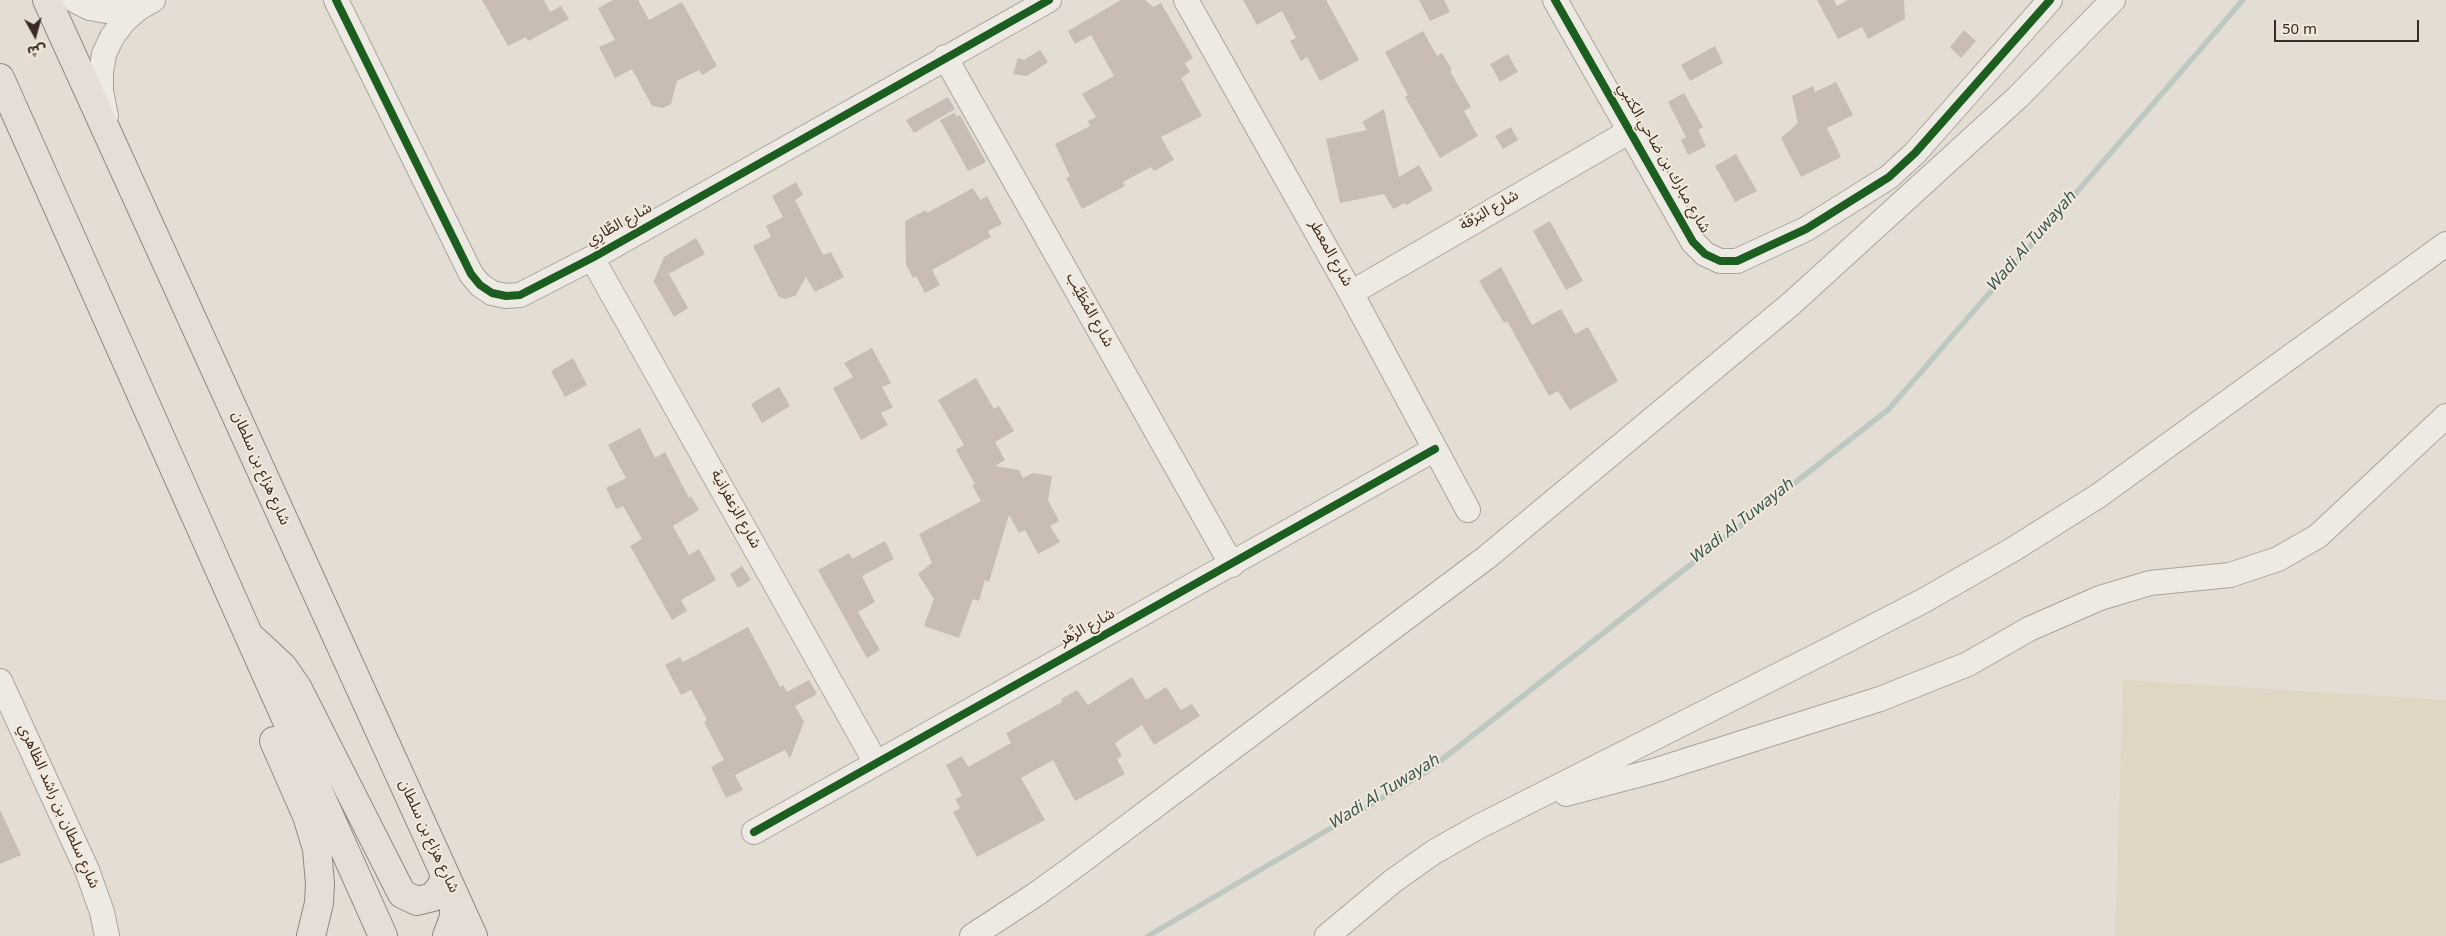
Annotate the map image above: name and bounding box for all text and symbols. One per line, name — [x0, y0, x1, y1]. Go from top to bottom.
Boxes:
north arrow — [10, 10, 60, 60]
scale bar — [2276, 10, 2421, 42]
text: 50 m — [2282, 13, 2317, 45]
text: ش — [26, 35, 48, 66]
street label: شارع مبارك بن ضاحي الكتبي — [1612, 81, 1712, 237]
street label: شارع البَرْقَة — [1457, 188, 1523, 236]
water label: Wadi Al Tuwayah — [1984, 189, 2082, 297]
street label: شارع الطَّارِي — [584, 201, 656, 251]
street label: شارع المعطر — [1303, 217, 1355, 291]
street label: شارع المُطَيَّب — [1060, 271, 1116, 351]
street label: شارع هزاع بن سلطان — [226, 409, 292, 529]
street label: شارع الزعفرانية — [705, 468, 763, 552]
water label: Wadi Al Tuwayah — [1687, 476, 1799, 570]
street label: شارع الزَّهْر — [1057, 606, 1119, 652]
street label: شارع سلطان بن راشد الظاهري — [13, 722, 101, 892]
water label: Wadi Al Tuwayah — [1326, 752, 1444, 836]
street label: شارع هزاع بن سلطان — [393, 778, 461, 896]

